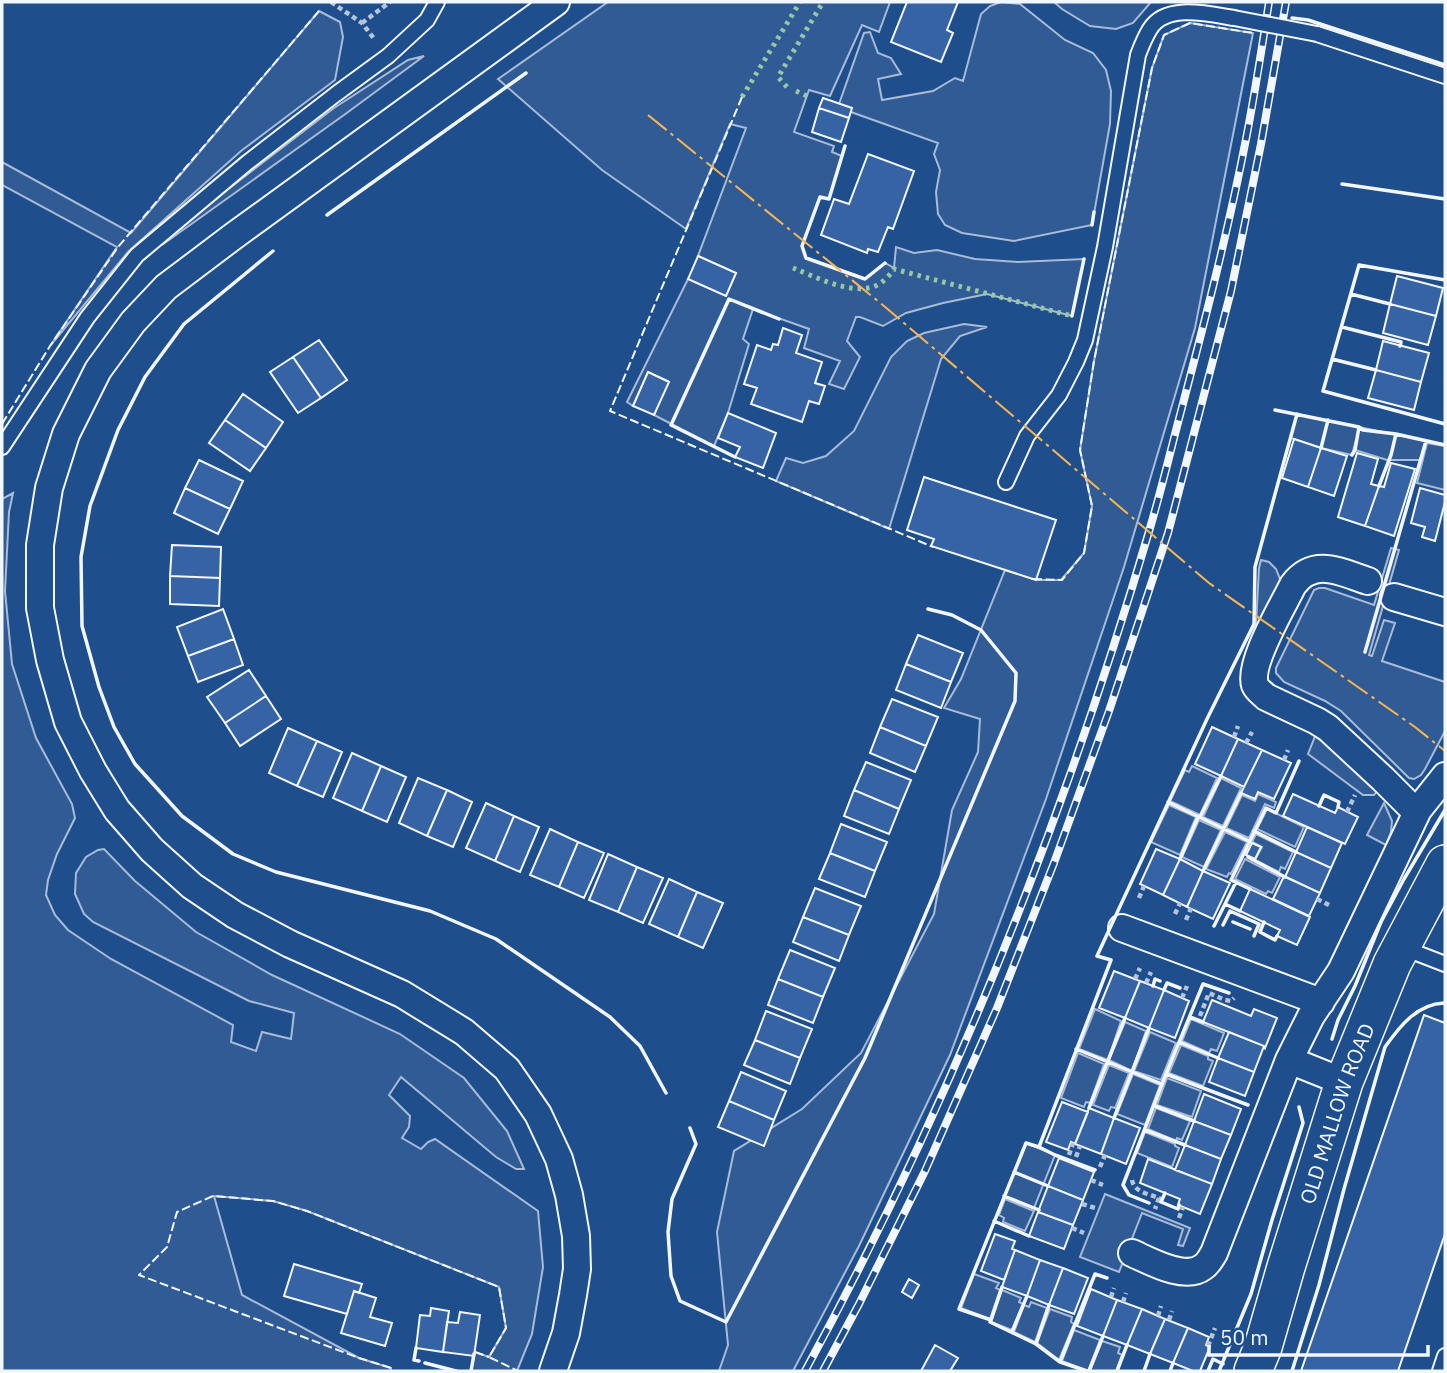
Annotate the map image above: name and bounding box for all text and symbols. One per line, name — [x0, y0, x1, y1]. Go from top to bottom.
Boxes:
street label: OLD MALLOW ROAD — [1293, 1019, 1381, 1207]
scale bar — [1209, 1314, 1428, 1358]
text: 50 m — [1220, 1323, 1269, 1351]

